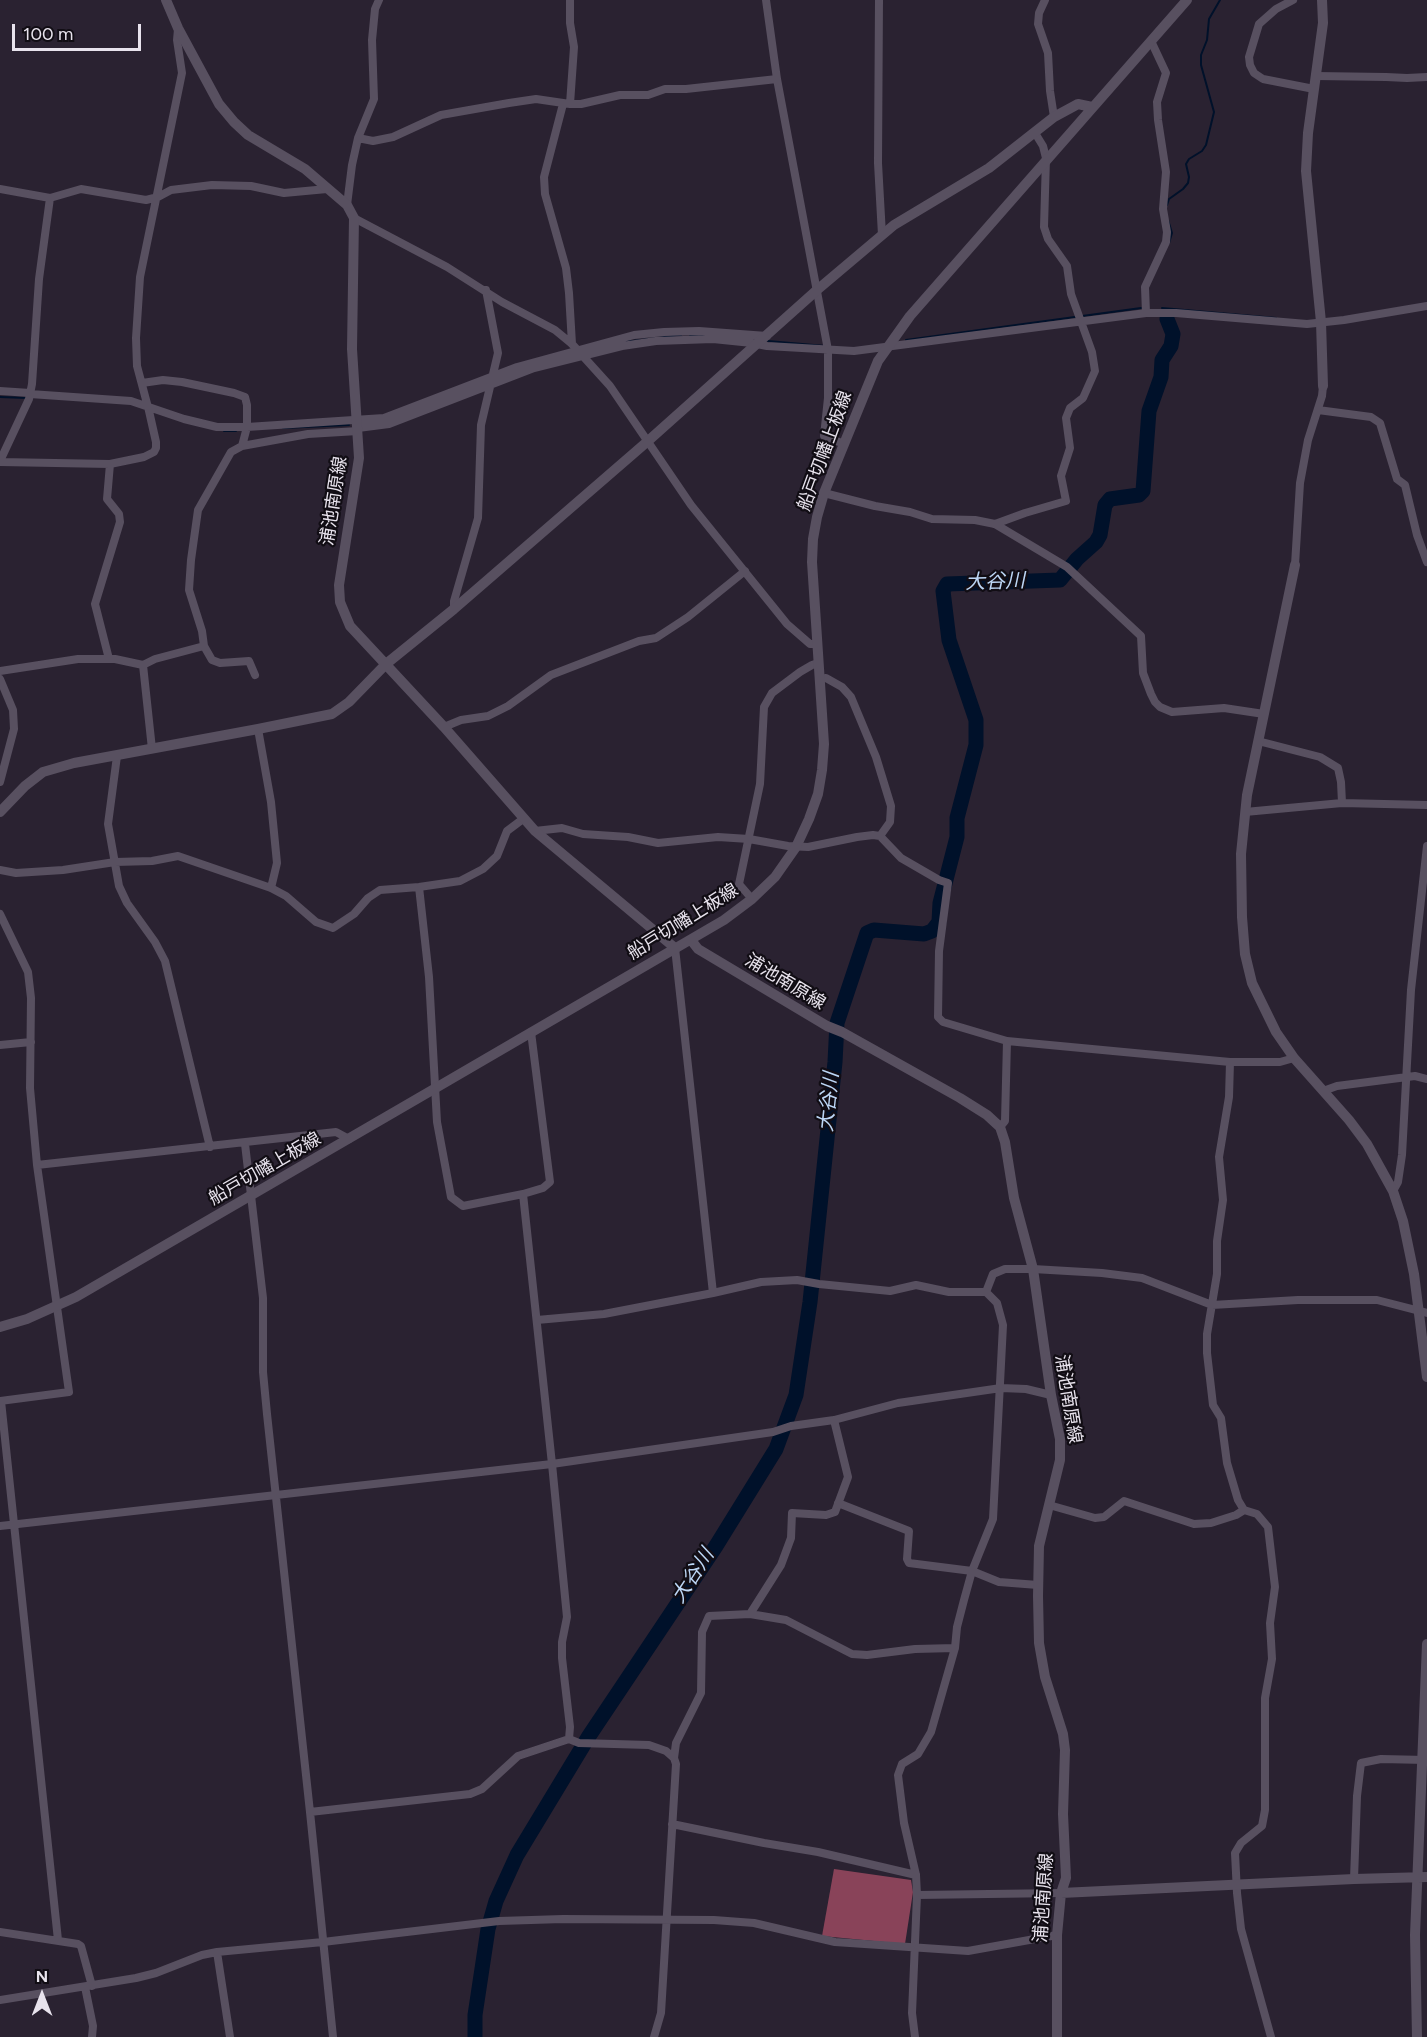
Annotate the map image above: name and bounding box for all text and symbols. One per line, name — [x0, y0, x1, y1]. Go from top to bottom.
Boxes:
scale bar — [15, 12, 144, 50]
text: 100 m — [23, 23, 73, 45]
street label: 船戸切幡上板線 — [793, 388, 857, 514]
street label: 浦池南原線 — [316, 455, 352, 547]
water label: 大谷川 — [965, 569, 1025, 595]
street label: 船戸切幡上板線 — [624, 879, 742, 965]
street label: 浦池南原線 — [741, 950, 829, 1014]
water label: 大谷川 — [814, 1071, 844, 1133]
street label: 船戸切幡上板線 — [205, 1128, 325, 1210]
street label: 浦池南原線 — [1050, 1353, 1086, 1445]
water label: 大谷川 — [667, 1544, 719, 1608]
street label: 浦池南原線 — [1030, 1852, 1058, 1944]
north arrow — [12, 1965, 72, 2025]
text: N — [36, 1967, 48, 1986]

